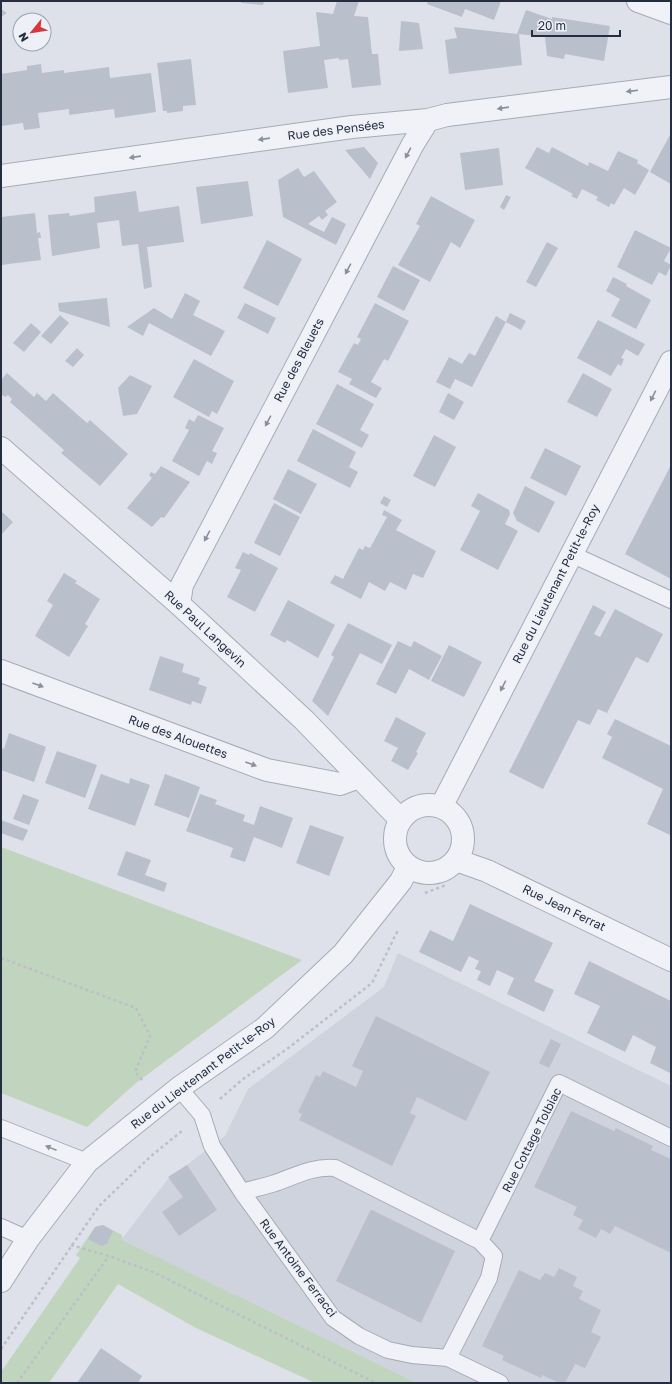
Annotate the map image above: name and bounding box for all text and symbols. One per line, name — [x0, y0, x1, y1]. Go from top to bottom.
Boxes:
north arrow — [12, 12, 52, 52]
scale bar — [532, 12, 620, 38]
text: 20 m — [538, 18, 566, 33]
text: N — [15, 30, 31, 44]
one-way arrow — [626, 88, 638, 94]
one-way arrow — [497, 105, 509, 111]
street label: Rue des Pensées — [287, 116, 385, 143]
one-way arrow — [257, 136, 270, 142]
one-way arrow — [405, 148, 411, 159]
one-way arrow — [129, 154, 141, 160]
one-way arrow — [344, 263, 351, 274]
street label: Rue des Bleuets — [270, 315, 327, 404]
one-way arrow — [650, 390, 656, 402]
one-way arrow — [264, 415, 271, 427]
street label: Rue du Lieutenant Petit-le-Roy — [509, 501, 603, 666]
one-way arrow — [204, 530, 211, 542]
street label: Rue Paul Langevin — [161, 587, 249, 670]
one-way arrow — [500, 680, 506, 692]
one-way arrow — [32, 682, 44, 688]
street label: Rue des Alouettes — [126, 712, 230, 761]
one-way arrow — [246, 761, 258, 767]
street label: Rue Jean Ferrat — [520, 881, 608, 934]
street label: Rue du Lieutenant Petit-le-Roy — [128, 1013, 278, 1132]
street label: Rue Cottage Tolbiac — [499, 1085, 565, 1195]
one-way arrow — [44, 1144, 56, 1150]
street label: Rue Antoine Ferracci — [257, 1216, 340, 1320]

